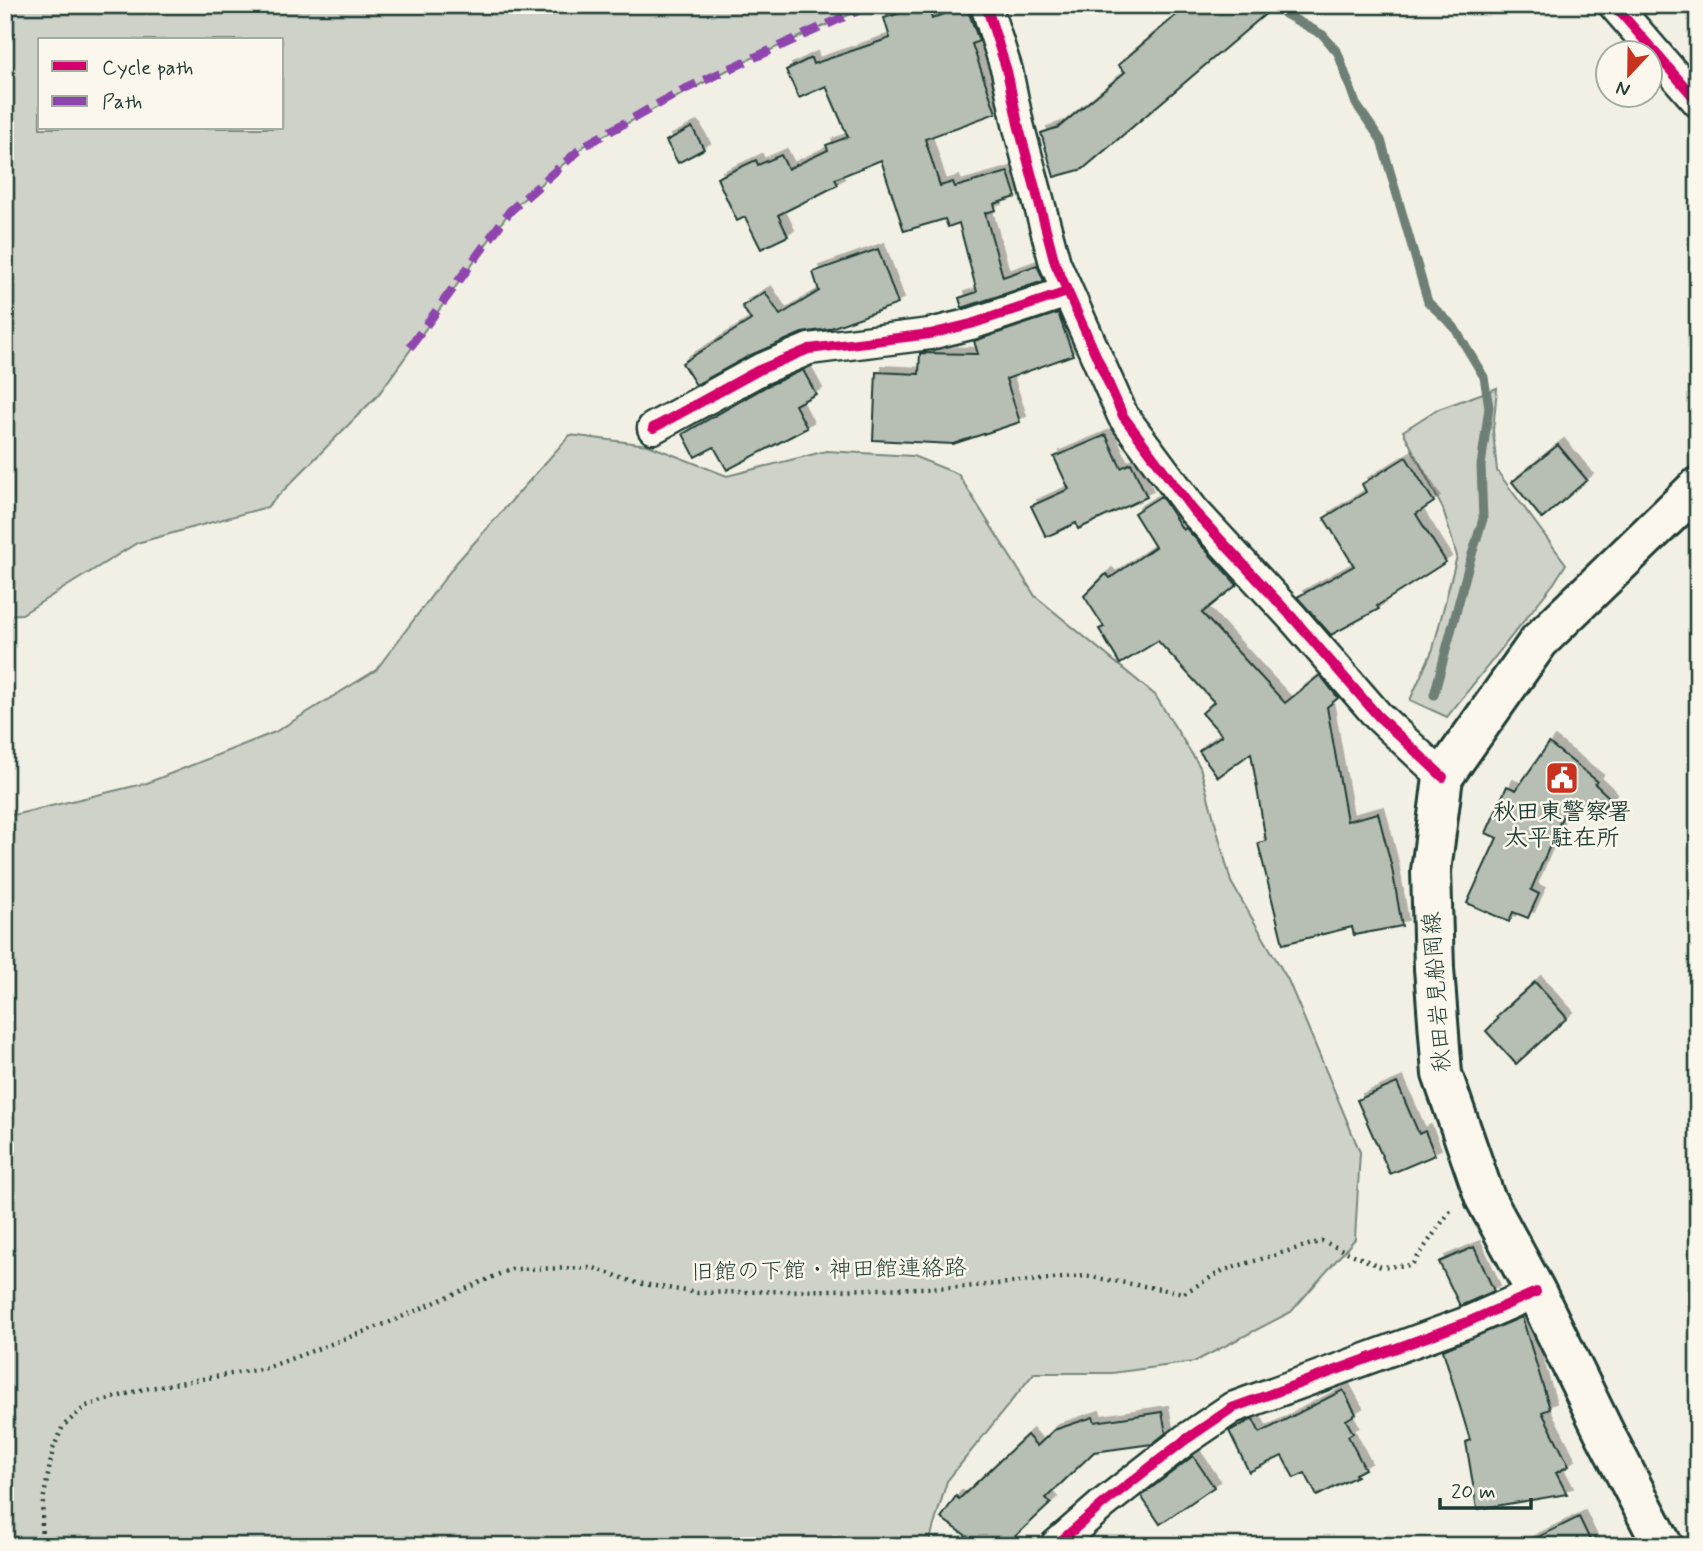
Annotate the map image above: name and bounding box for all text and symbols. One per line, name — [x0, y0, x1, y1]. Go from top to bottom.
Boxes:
legend — [38, 38, 284, 130]
north arrow — [1594, 38, 1664, 108]
text: Cycle path — [102, 54, 193, 82]
text: N — [1613, 74, 1634, 102]
text: Path — [102, 88, 142, 116]
public building icon: 秋田東警察署 太平駐在所 — [1543, 759, 1581, 797]
place label: 秋田東警察署 太平駐在所 — [1493, 798, 1631, 854]
street label: 秋田岩見船岡線 — [1417, 911, 1459, 1073]
street label: 旧館の下館・神田館連絡路 — [691, 1254, 967, 1288]
scale bar — [1440, 1467, 1532, 1511]
text: 20 m — [1451, 1478, 1496, 1506]

